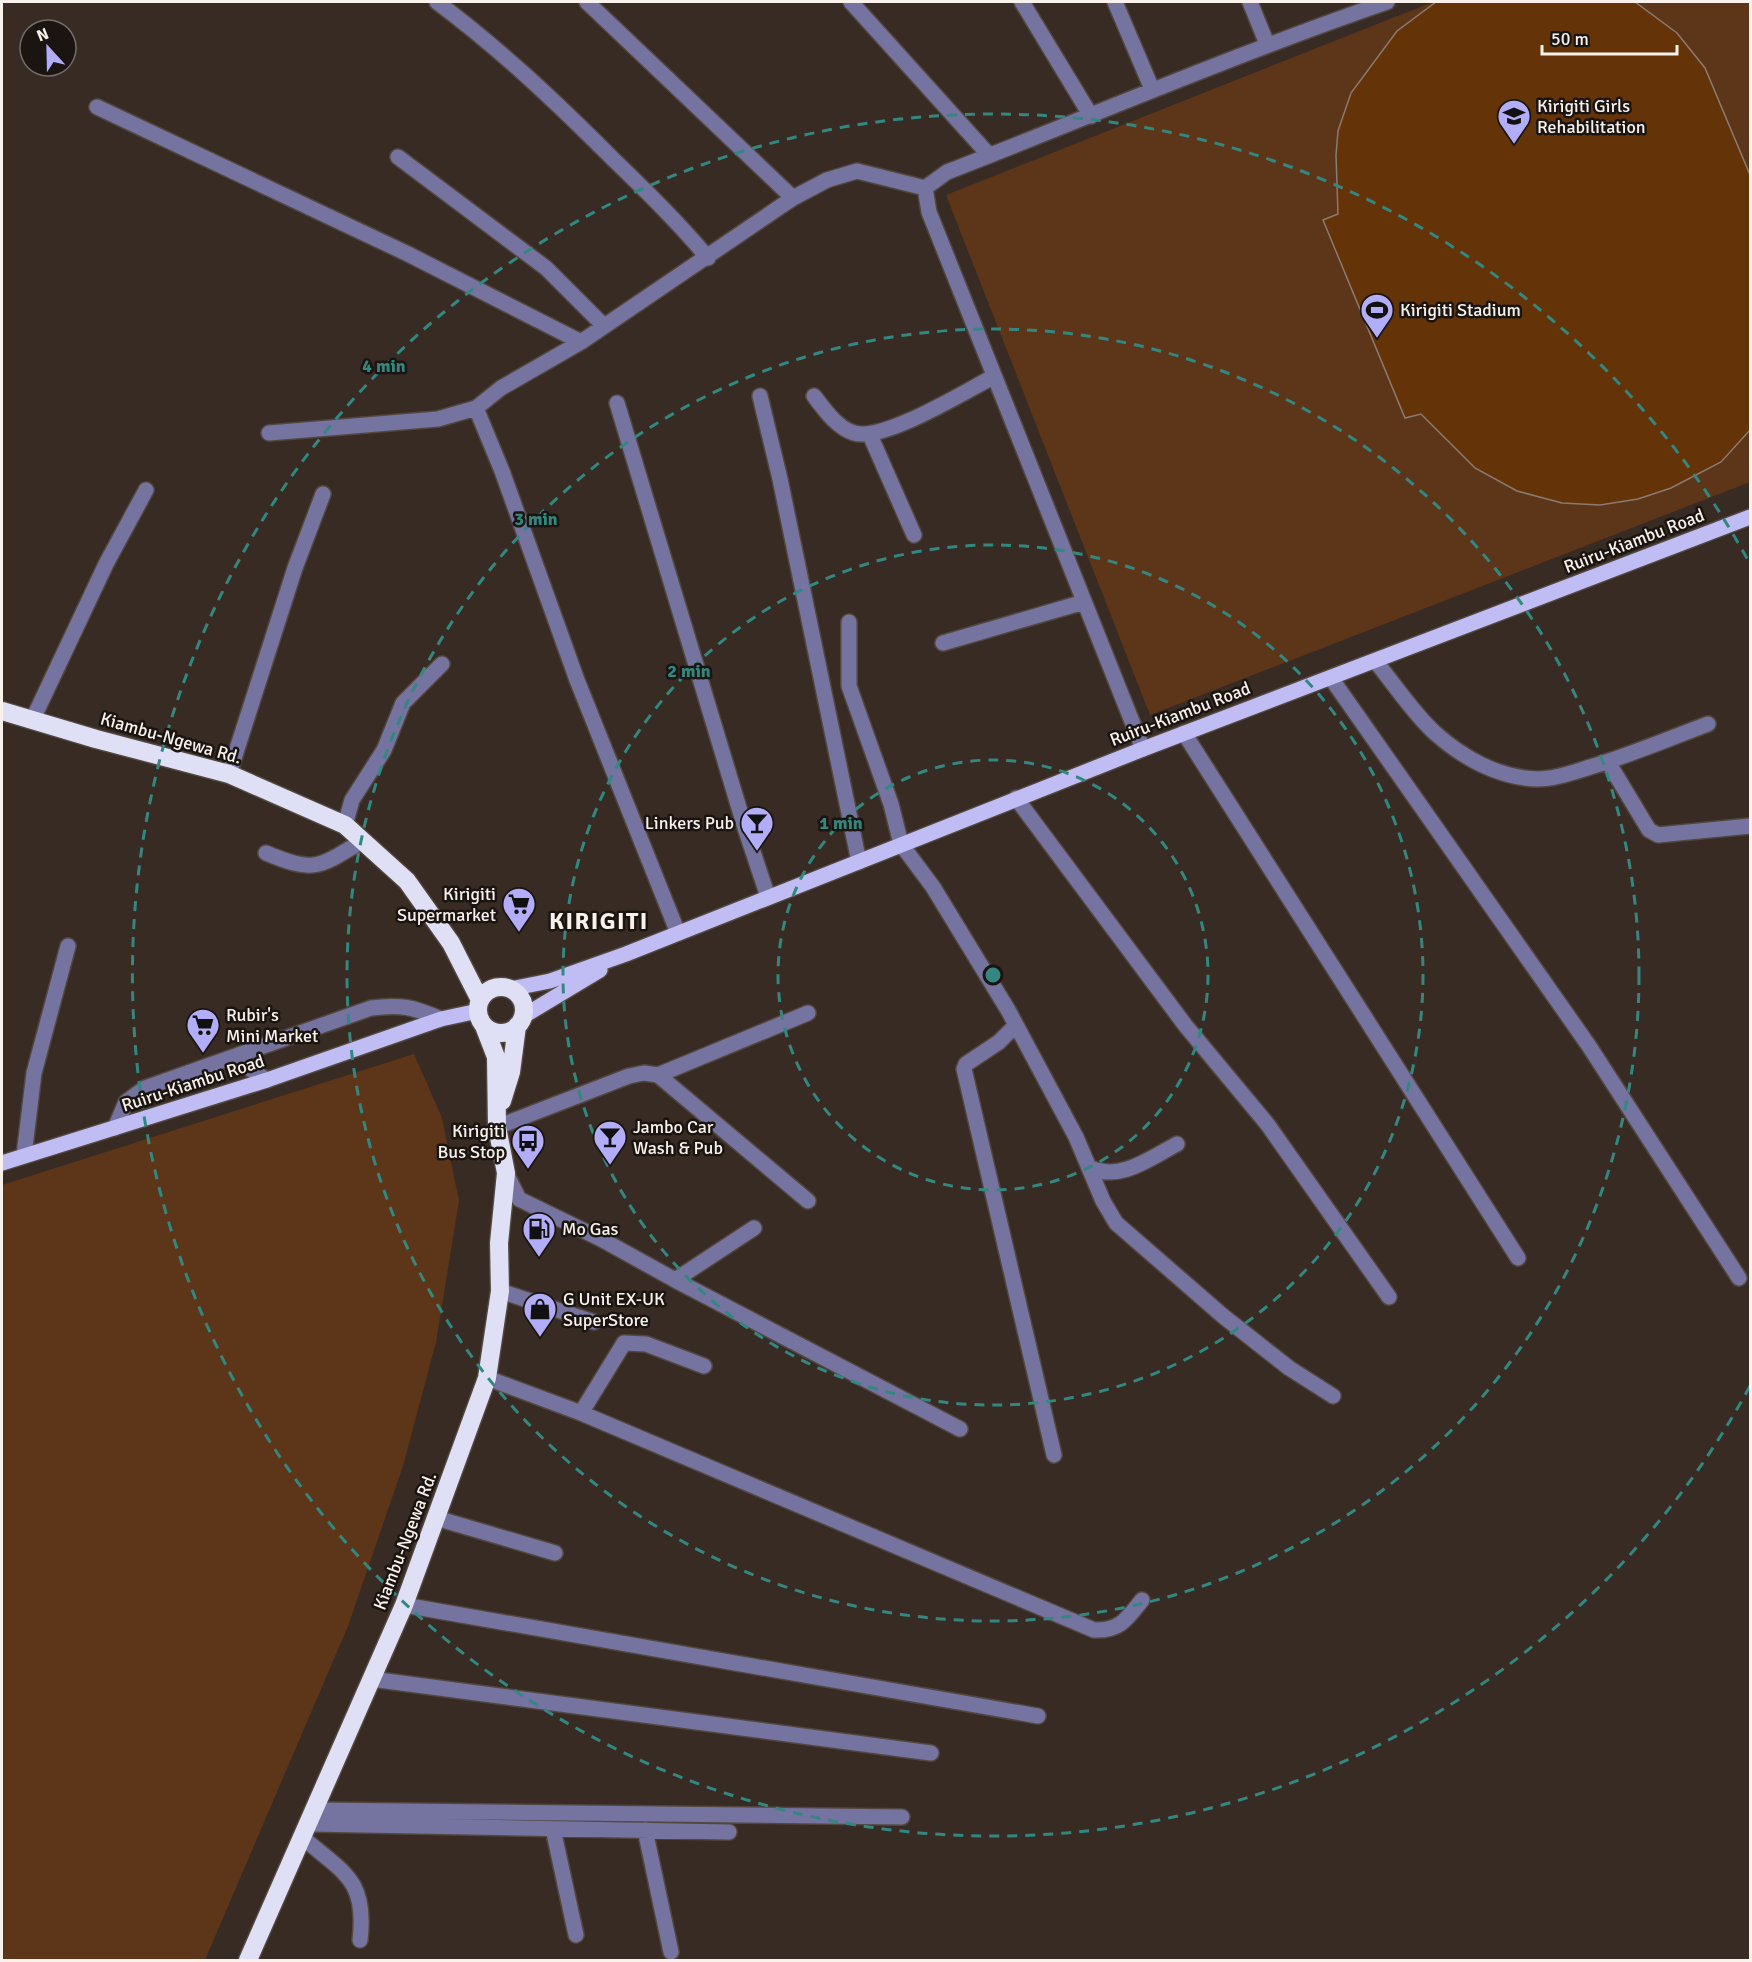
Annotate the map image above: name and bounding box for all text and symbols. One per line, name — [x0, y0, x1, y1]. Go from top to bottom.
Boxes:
north arrow — [18, 18, 78, 78]
scale bar — [1542, 18, 1677, 56]
text: N — [34, 24, 52, 46]
text: 50 m — [1551, 28, 1589, 50]
place label: Kirigiti Girls Rehabilitation — [1537, 95, 1646, 138]
school or university icon: Kirigiti Girls Rehabilitation — [1496, 98, 1532, 145]
sports icon: Kirigiti Stadium — [1359, 292, 1395, 339]
place label: Kirigiti Stadium — [1400, 299, 1521, 321]
text: 4 min — [362, 355, 406, 377]
street label: Ruiru-Kiambu Road — [1561, 504, 1707, 578]
text: 3 min — [514, 508, 558, 530]
text: 2 min — [667, 660, 711, 682]
street label: Ruiru-Kiambu Road — [1107, 677, 1253, 751]
street label: Kiambu-Ngewa Rd. — [98, 707, 244, 769]
bar icon: Linkers Pub — [739, 805, 775, 852]
place label: Linkers Pub — [645, 812, 734, 834]
text: 1 min — [819, 812, 863, 834]
place label: Kirigiti Supermarket — [397, 883, 496, 926]
supermarket icon: Kirigiti Supermarket — [501, 886, 537, 933]
district label: KIRIGITI — [549, 906, 649, 936]
centre of rings — [983, 965, 1003, 985]
place label: Rubir's Mini Market — [226, 1004, 318, 1047]
supermarket icon: Rubir's Mini Market — [185, 1007, 221, 1054]
street label: Ruiru-Kiambu Road — [119, 1050, 267, 1116]
place label: Jambo Car Wash & Pub — [633, 1116, 723, 1159]
bar icon: Jambo Car Wash & Pub — [592, 1119, 628, 1166]
place label: Kirigiti Bus Stop — [437, 1120, 505, 1163]
bus stop icon: Kirigiti Bus Stop — [510, 1123, 546, 1170]
fuel station icon: Mo Gas — [521, 1211, 557, 1258]
place label: Mo Gas — [562, 1218, 619, 1240]
place label: G Unit EX-UK SuperStore — [563, 1288, 665, 1331]
shop icon: G Unit EX-UK SuperStore — [522, 1291, 558, 1338]
street label: Kiambu-Ngewa Rd. — [369, 1469, 441, 1613]

